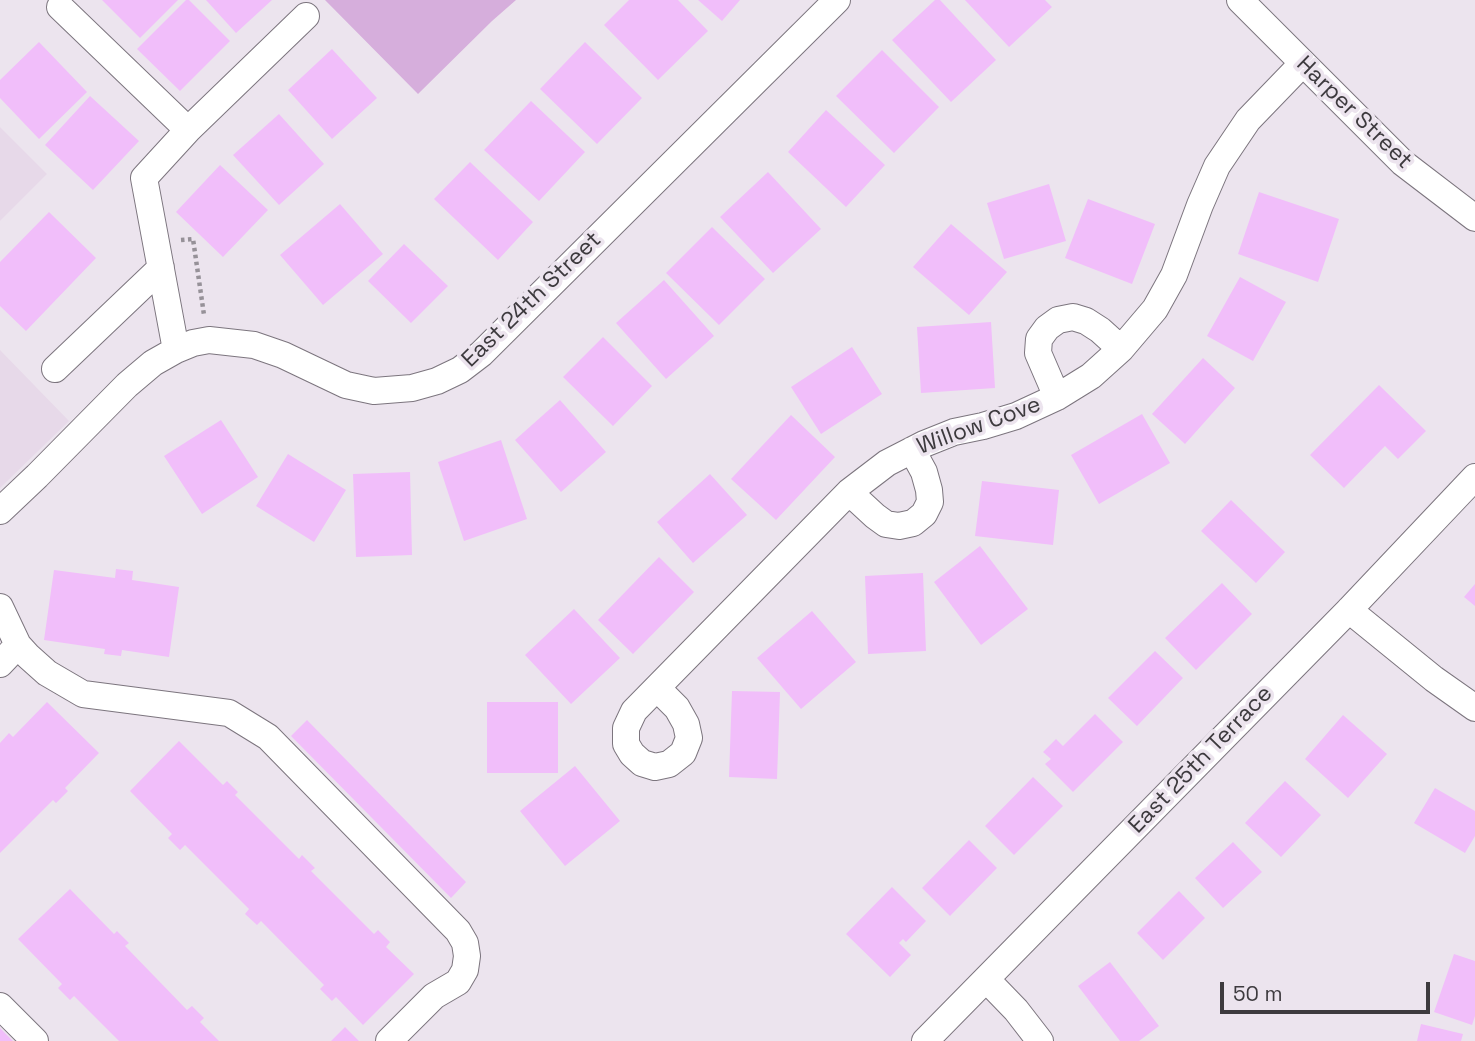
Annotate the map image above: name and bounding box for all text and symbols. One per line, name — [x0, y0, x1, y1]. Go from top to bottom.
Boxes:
street label: Harper Street — [1290, 51, 1418, 175]
street label: East 24th Street — [457, 227, 607, 373]
street label: Willow Cove — [913, 391, 1045, 461]
street label: East 25th Terrace — [1123, 680, 1279, 840]
scale bar — [1223, 968, 1433, 1012]
text: 50 m — [1233, 980, 1283, 1007]

